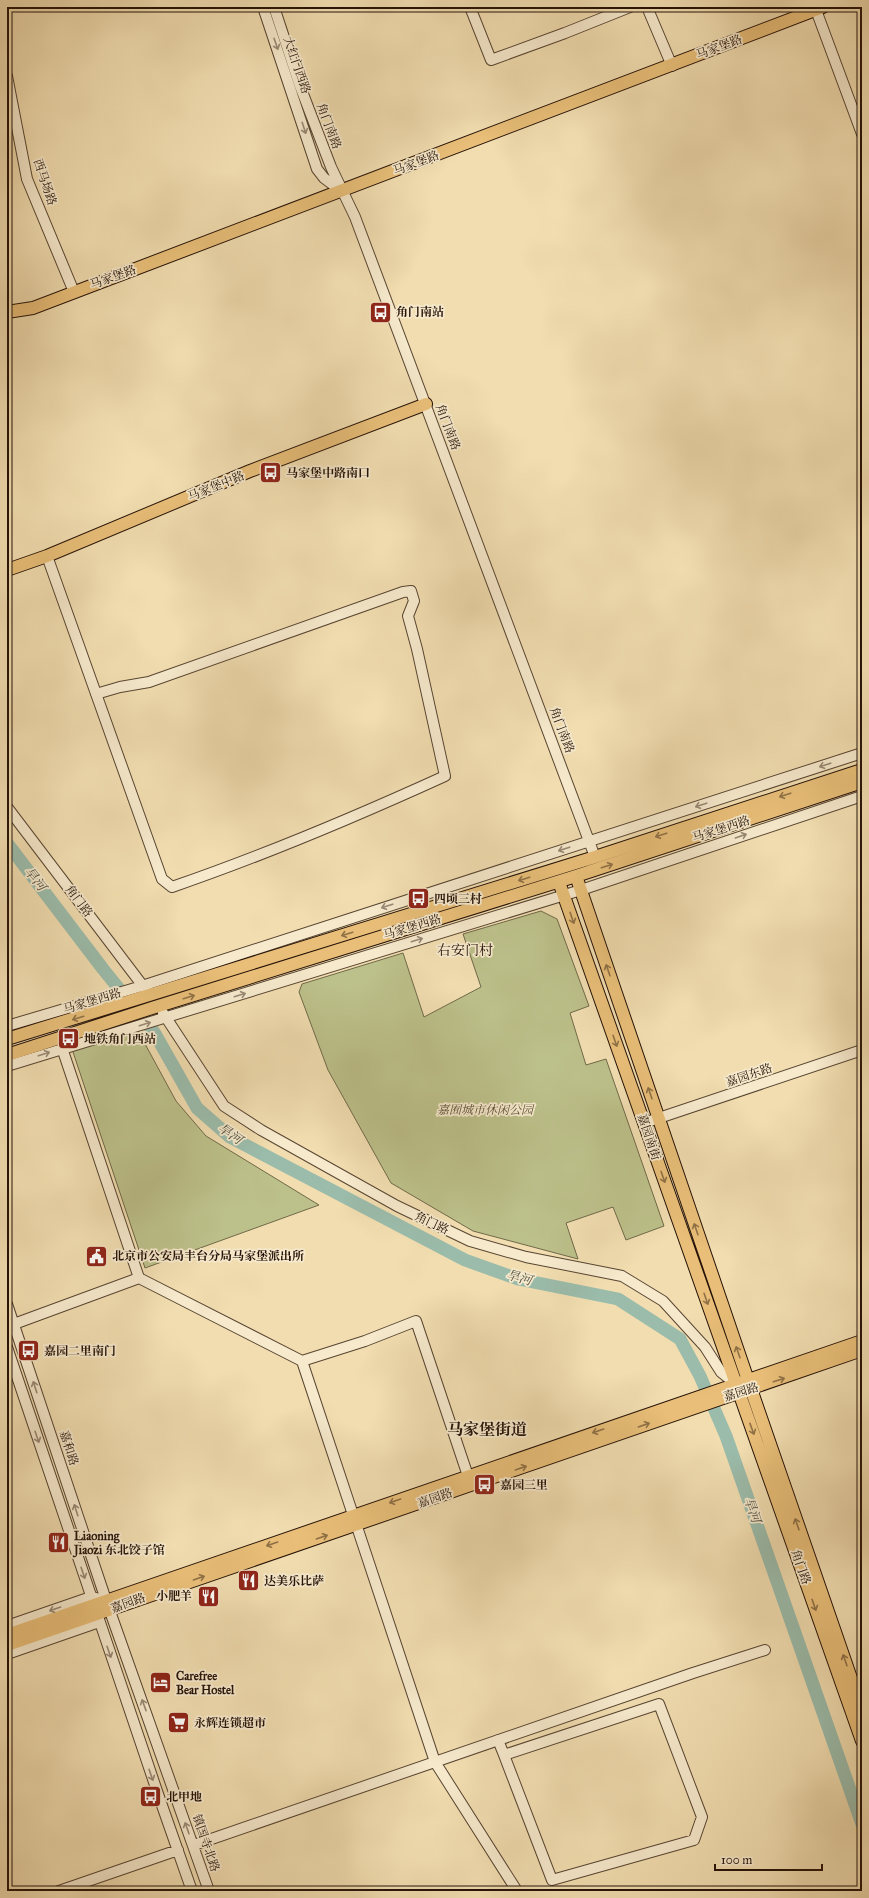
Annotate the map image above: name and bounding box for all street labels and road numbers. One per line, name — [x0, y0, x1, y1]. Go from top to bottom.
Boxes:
street label: 马家堡路 — [694, 32, 744, 62]
street label: 大红门西路 — [281, 34, 313, 96]
street label: 角门南路 — [314, 101, 344, 151]
street label: 马家堡路 — [391, 148, 441, 178]
street label: 西马场路 — [31, 157, 59, 207]
street label: 马家堡路 — [88, 262, 138, 292]
street label: 角门南路 — [433, 402, 463, 452]
street label: 马家堡中路 — [186, 468, 246, 504]
street label: 角门南路 — [547, 705, 577, 755]
street label: 马家堡西路 — [690, 813, 752, 845]
street label: 角门路 — [63, 882, 95, 920]
street label: 马家堡西路 — [381, 912, 443, 942]
street label: 马家堡西路 — [61, 986, 123, 1016]
street label: 嘉园东路 — [724, 1061, 774, 1089]
street label: 嘉园南街 — [635, 1112, 664, 1163]
street label: 角门路 — [413, 1209, 451, 1237]
street label: 嘉园路 — [722, 1380, 760, 1404]
street label: 嘉和路 — [57, 1429, 81, 1467]
street label: 嘉园路 — [416, 1486, 454, 1510]
street label: 角门路 — [789, 1548, 813, 1586]
street label: 嘉园路 — [109, 1590, 147, 1616]
street label: 镇国寺北路 — [190, 1812, 222, 1874]

